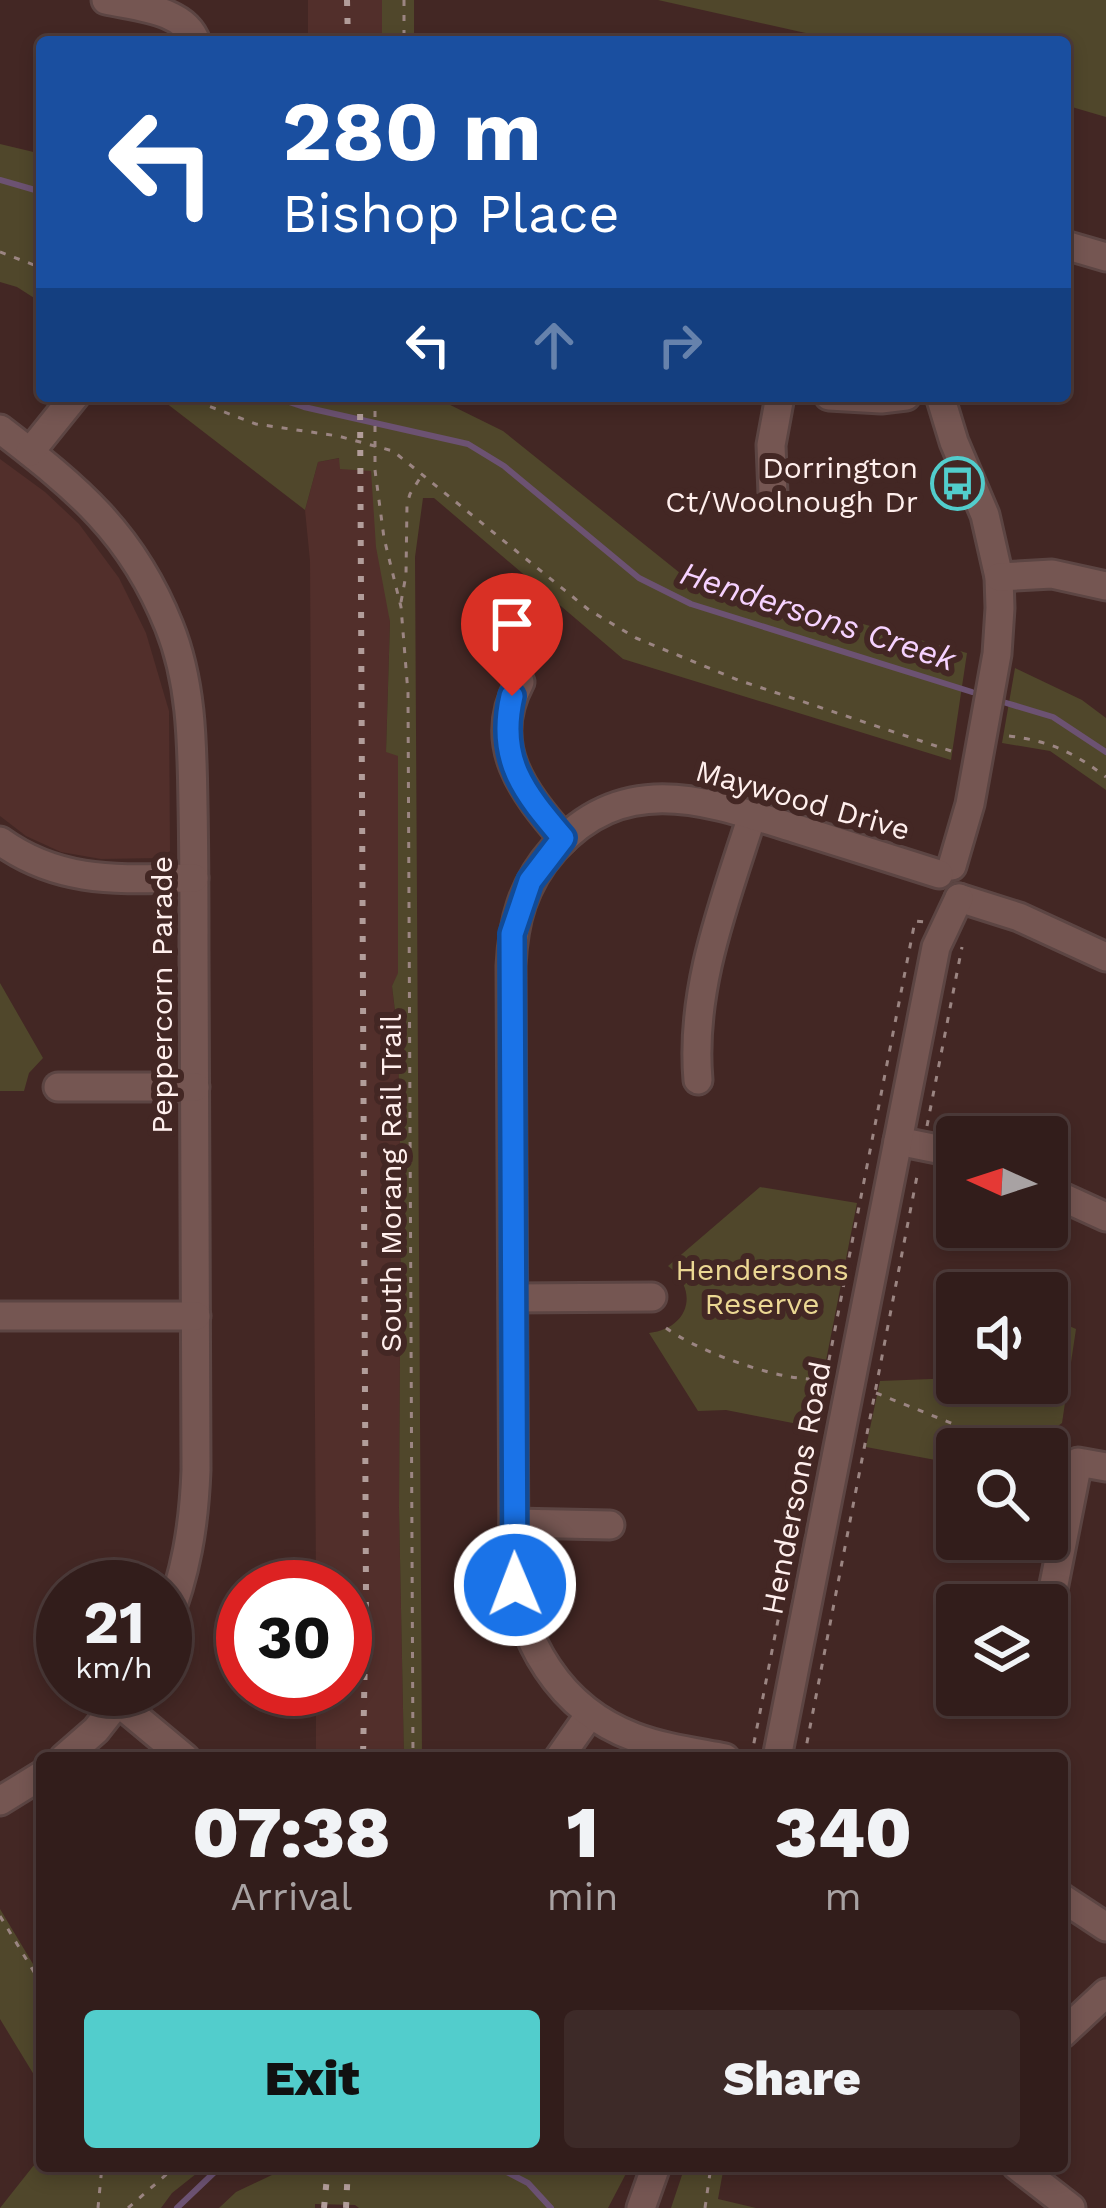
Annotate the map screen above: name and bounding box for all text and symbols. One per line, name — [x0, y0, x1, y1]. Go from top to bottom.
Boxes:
text: 280 m — [282, 82, 542, 180]
icon: left — [84, 84, 240, 240]
text: Bishop Place — [282, 182, 620, 245]
icon: left — [395, 312, 461, 378]
icon: ahead — [521, 312, 587, 378]
icon: right — [647, 312, 713, 378]
place label: Dorrington Ct/Woolnough Dr — [665, 450, 918, 519]
bus stop icon: Dorrington Ct/Woolnough Dr — [929, 456, 985, 512]
water label: Hendersons Creek — [675, 553, 962, 679]
pin — [461, 573, 563, 696]
icon: arrive — [479, 591, 545, 657]
street label: Maywood Drive — [692, 753, 914, 847]
street label: Peppercorn Parade — [144, 856, 179, 1134]
street label: South Morang Rail Trail — [373, 1014, 408, 1352]
north arrow — [936, 1116, 1068, 1248]
map controls — [936, 1116, 1068, 1716]
park label: Hendersons Reserve — [675, 1252, 849, 1321]
button: sound — [936, 1272, 1068, 1404]
street label: Hendersons Road — [754, 1358, 838, 1618]
button: search — [936, 1428, 1068, 1560]
position arrow — [452, 1522, 578, 1648]
speed limit sign: 30 — [216, 1560, 372, 1716]
button: layers — [936, 1584, 1068, 1716]
text: 21 — [83, 1587, 145, 1658]
text: km/h — [75, 1650, 153, 1685]
text: 07:38 — [192, 1790, 391, 1874]
text: 1 — [566, 1790, 599, 1874]
text: 340 — [775, 1790, 912, 1874]
text: Arrival — [230, 1874, 352, 1919]
text: min — [547, 1874, 618, 1919]
text: m — [825, 1874, 862, 1919]
button: Exit — [84, 2010, 540, 2148]
button: Share — [564, 2010, 1020, 2148]

